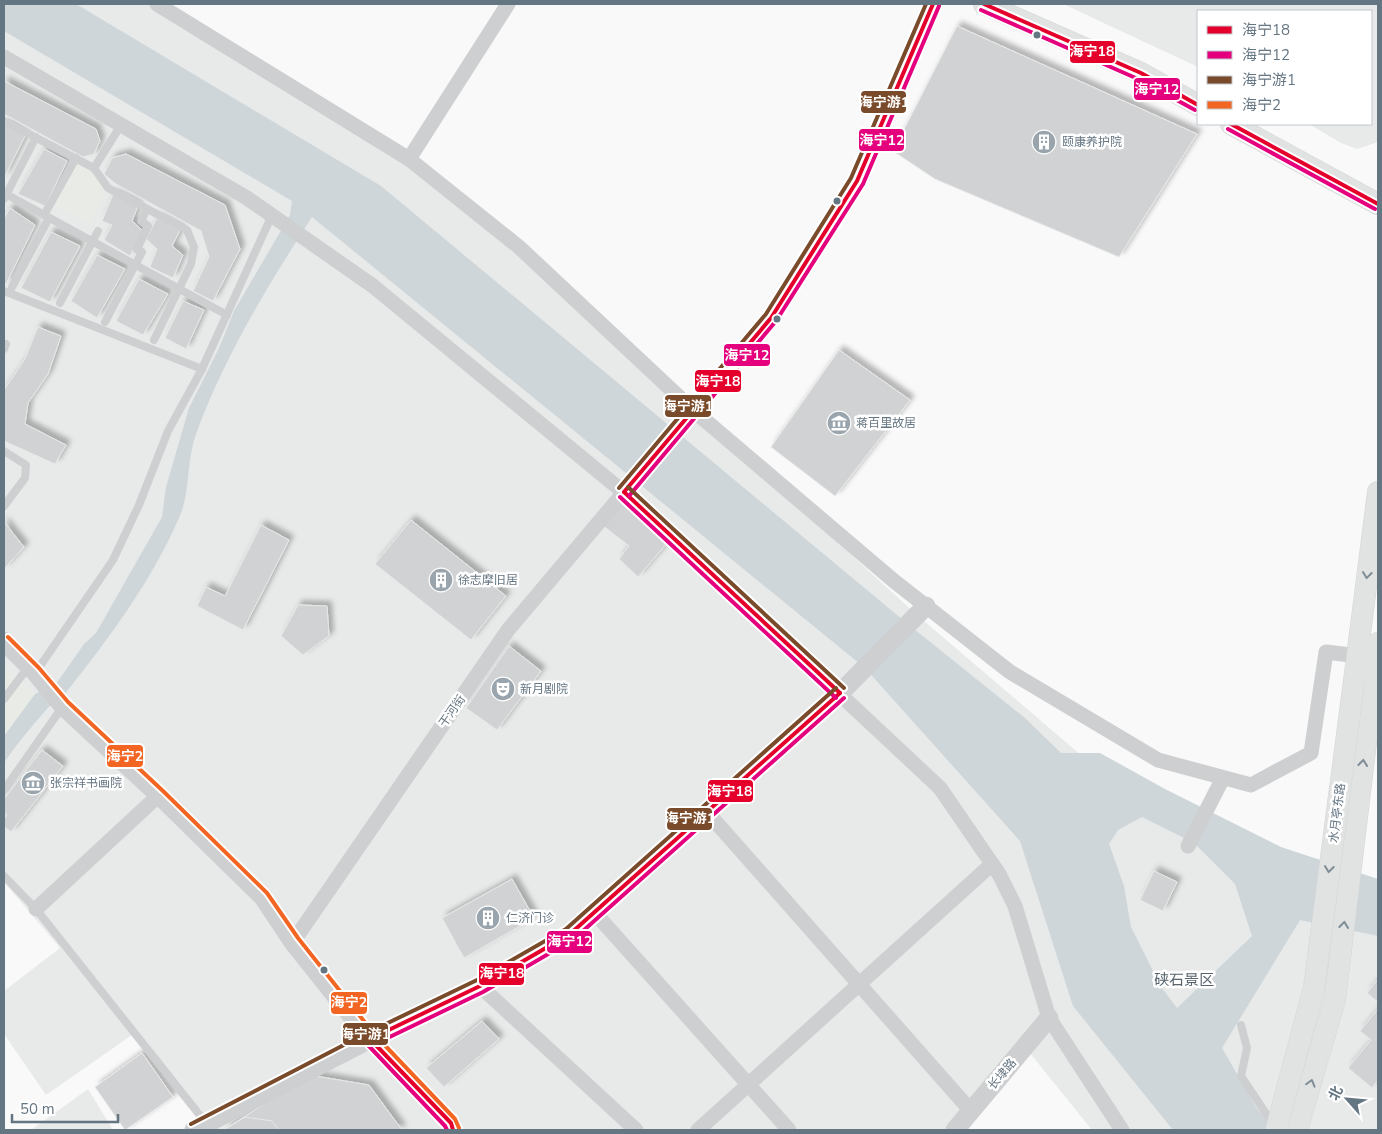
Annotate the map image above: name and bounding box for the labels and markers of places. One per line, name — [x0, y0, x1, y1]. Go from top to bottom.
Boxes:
unlabelled marker — [1032, 30, 1042, 40]
building icon: 颐康养护院 — [1031, 129, 1057, 155]
place label: 颐康养护院 — [1062, 134, 1122, 150]
unlabelled marker — [832, 196, 842, 206]
unlabelled marker — [772, 314, 782, 324]
museum icon: 蒋百里故居 — [826, 410, 852, 436]
place label: 蒋百里故居 — [856, 415, 916, 431]
building icon: 徐志摩旧居 — [428, 567, 454, 593]
place label: 徐志摩旧居 — [458, 572, 518, 588]
theatre icon: 新月剧院 — [490, 676, 516, 702]
place label: 新月剧院 — [520, 681, 568, 697]
museum icon: 张宗祥书画院 — [20, 770, 46, 796]
place label: 张宗祥书画院 — [50, 775, 122, 791]
building icon: 仁济门诊 — [475, 905, 501, 931]
place label: 仁济门诊 — [506, 910, 554, 926]
unlabelled marker — [319, 965, 329, 975]

